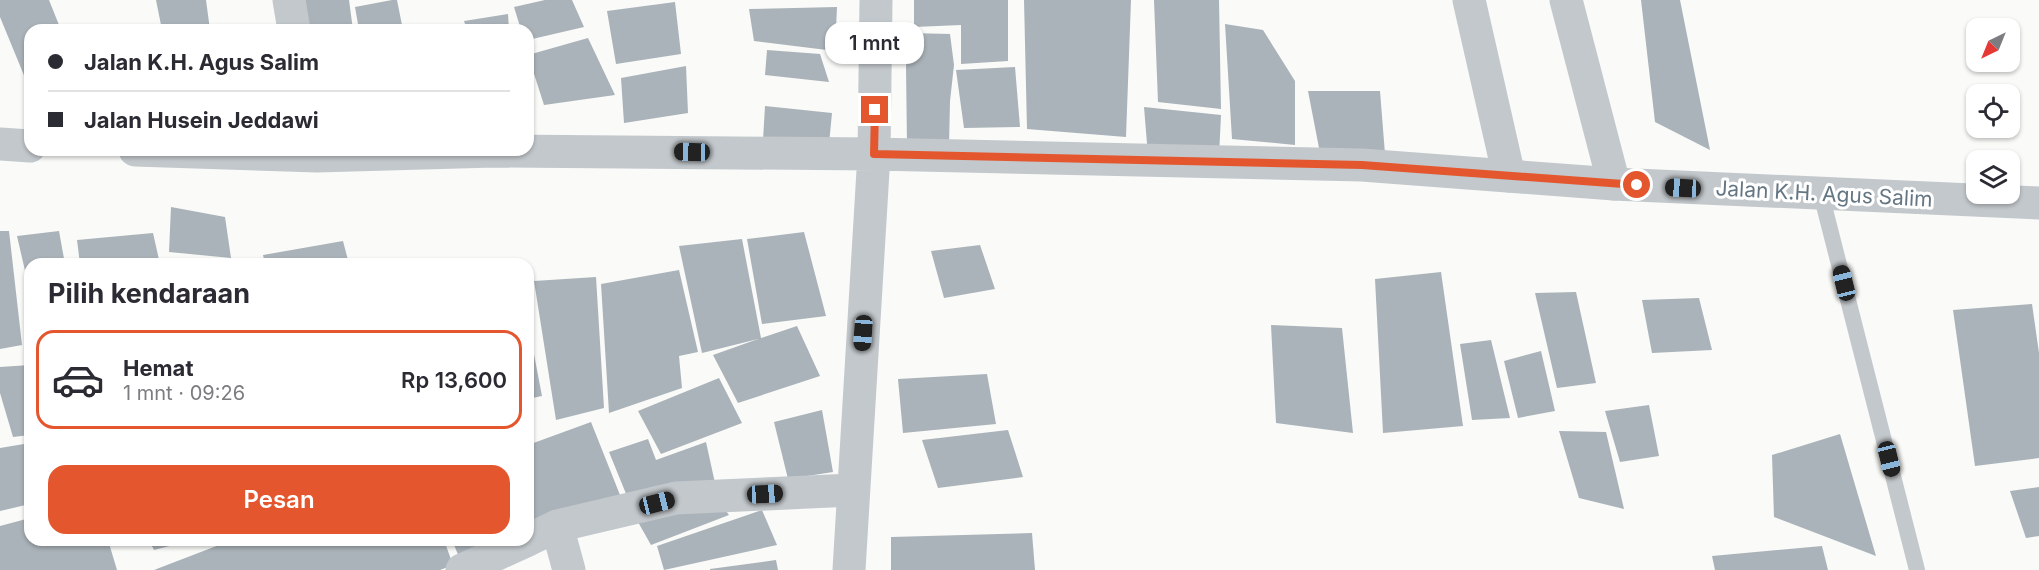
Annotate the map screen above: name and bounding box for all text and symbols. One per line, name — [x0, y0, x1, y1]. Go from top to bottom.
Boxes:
north arrow — [1966, 18, 2020, 72]
map controls — [1966, 18, 2020, 204]
callout: 1 mnt — [826, 23, 924, 65]
text: 1 mnt — [849, 31, 900, 55]
text: Jalan K.H. Agus Salim — [84, 49, 319, 75]
button: locate — [1966, 84, 2020, 138]
route end — [861, 96, 888, 123]
text: Jalan Husein Jeddawi — [84, 107, 319, 133]
car — [674, 143, 710, 161]
button: layers — [1966, 150, 2020, 204]
route start — [1623, 171, 1650, 198]
street label: Jalan K.H. Agus Salim — [1715, 175, 1933, 212]
car — [1665, 178, 1701, 198]
car — [1831, 263, 1857, 303]
text: Pilih kendaraan — [48, 277, 250, 310]
car — [853, 314, 873, 352]
icon: car — [51, 353, 105, 407]
text: Hemat — [123, 355, 193, 381]
text: Rp 13,600 — [401, 367, 507, 393]
text: 1 mnt · 09:26 — [123, 381, 245, 405]
car — [1876, 439, 1902, 479]
button: Pesan — [48, 465, 510, 534]
car — [747, 484, 783, 504]
car — [637, 490, 677, 516]

